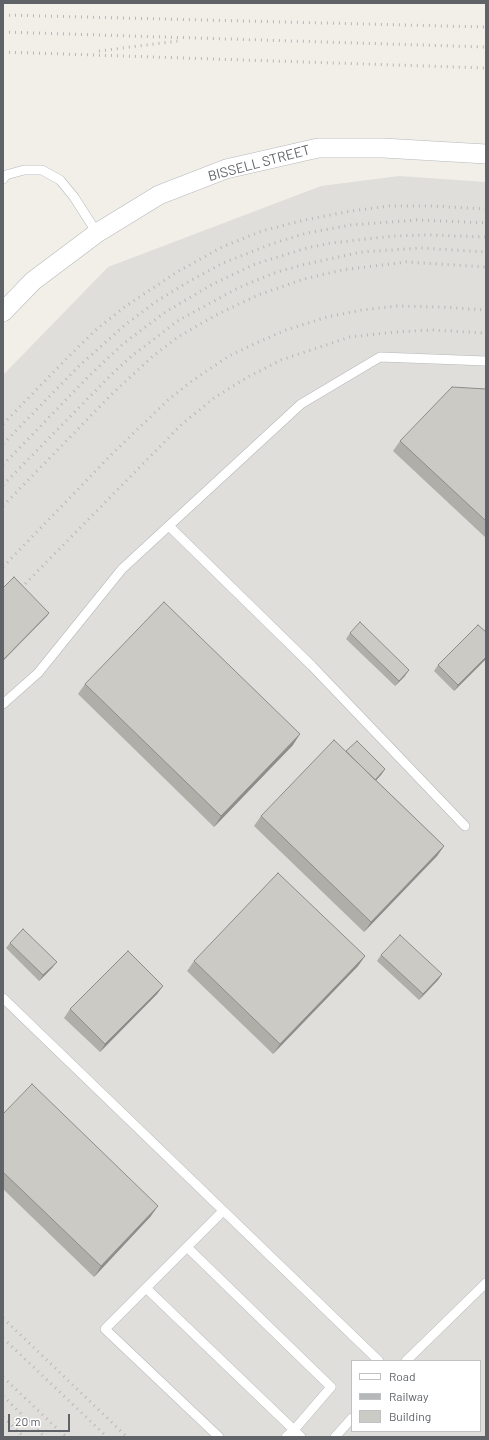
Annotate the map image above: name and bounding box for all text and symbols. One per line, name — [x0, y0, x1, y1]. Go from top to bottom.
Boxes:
street label: BISSELL STREET — [206, 141, 312, 185]
legend — [351, 1360, 481, 1432]
text: Road — [389, 1369, 416, 1383]
text: Railway — [389, 1389, 428, 1403]
scale bar — [10, 1406, 72, 1432]
text: Building — [389, 1409, 431, 1423]
text: 20 m — [15, 1414, 41, 1428]

